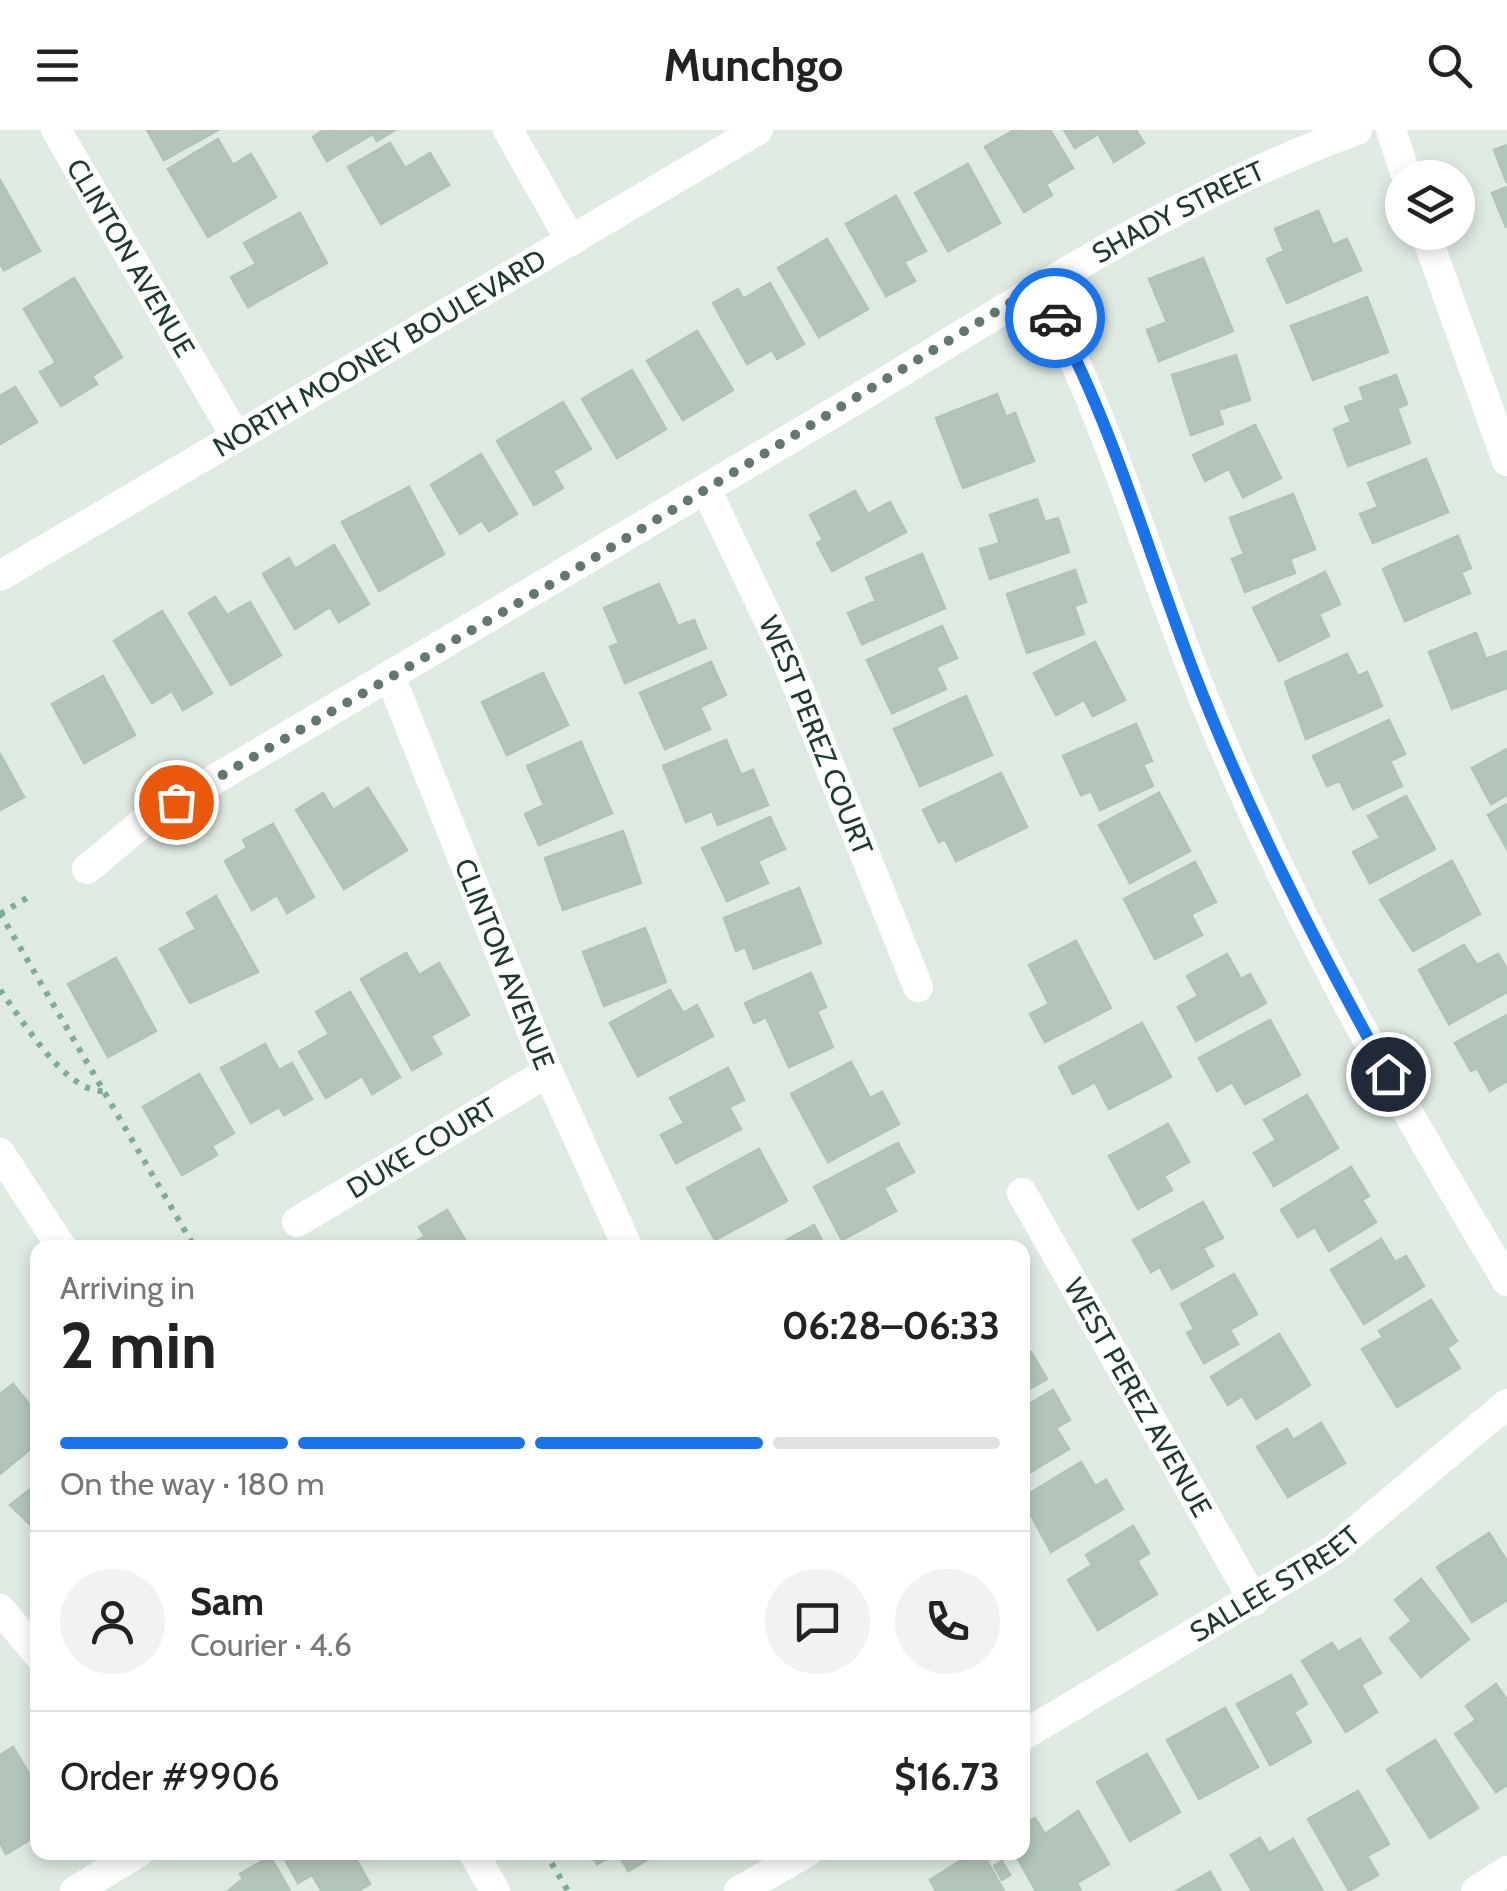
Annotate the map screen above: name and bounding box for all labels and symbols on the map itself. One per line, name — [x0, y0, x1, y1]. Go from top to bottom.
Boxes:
street label: CLINTON AVENUE — [60, 152, 202, 363]
street label: SHADY STREET — [1086, 153, 1270, 270]
street label: NORTH MOONEY BOULEVARD — [207, 242, 552, 464]
courier — [1005, 268, 1105, 368]
street label: WEST PEREZ COURT — [752, 610, 880, 860]
pin — [134, 760, 219, 845]
street label: CLINTON AVENUE — [448, 854, 562, 1074]
pin — [1346, 1032, 1431, 1117]
street label: DUKE COURT — [340, 1090, 503, 1205]
street label: WEST PEREZ AVENUE — [1057, 1272, 1219, 1523]
street label: SALLEE STREET — [1184, 1518, 1366, 1649]

